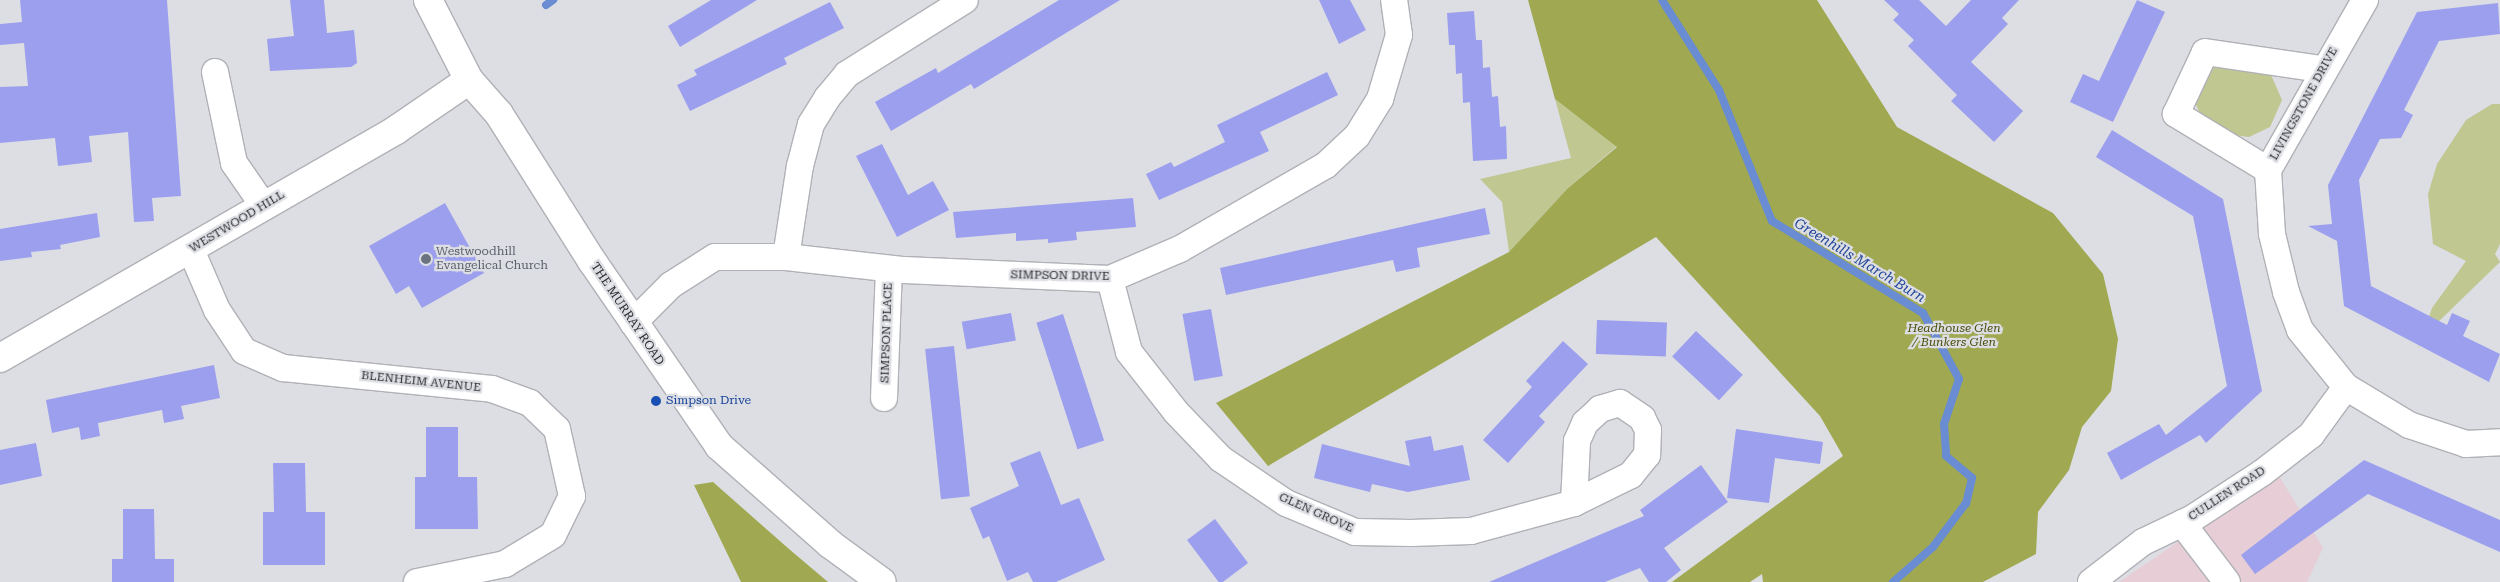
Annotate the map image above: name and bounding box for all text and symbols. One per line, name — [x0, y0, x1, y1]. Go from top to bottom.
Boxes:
street label: LIVINGSTONE DRIVE — [2267, 45, 2341, 163]
street label: WESTWOOD HILL — [187, 188, 287, 256]
water label: Greenhills March Burn — [1792, 214, 1928, 306]
place label: Westwoodhill Evangelical Church — [436, 245, 548, 273]
marker: Westwoodhill Evangelical Church — [420, 253, 432, 265]
street label: THE MURRAY ROAD — [587, 260, 667, 368]
street label: SIMPSON DRIVE — [1010, 268, 1110, 284]
street label: SIMPSON PLACE — [878, 283, 896, 383]
park label: Headhouse Glen / Bunkers Glen — [1907, 322, 2001, 350]
street label: BLENHEIM AVENUE — [361, 369, 481, 395]
place label: Simpson Drive — [666, 394, 751, 408]
marker: Simpson Drive — [650, 395, 662, 407]
street label: CULLEN ROAD — [2186, 464, 2268, 524]
street label: GLEN GROVE — [1277, 490, 1355, 536]

